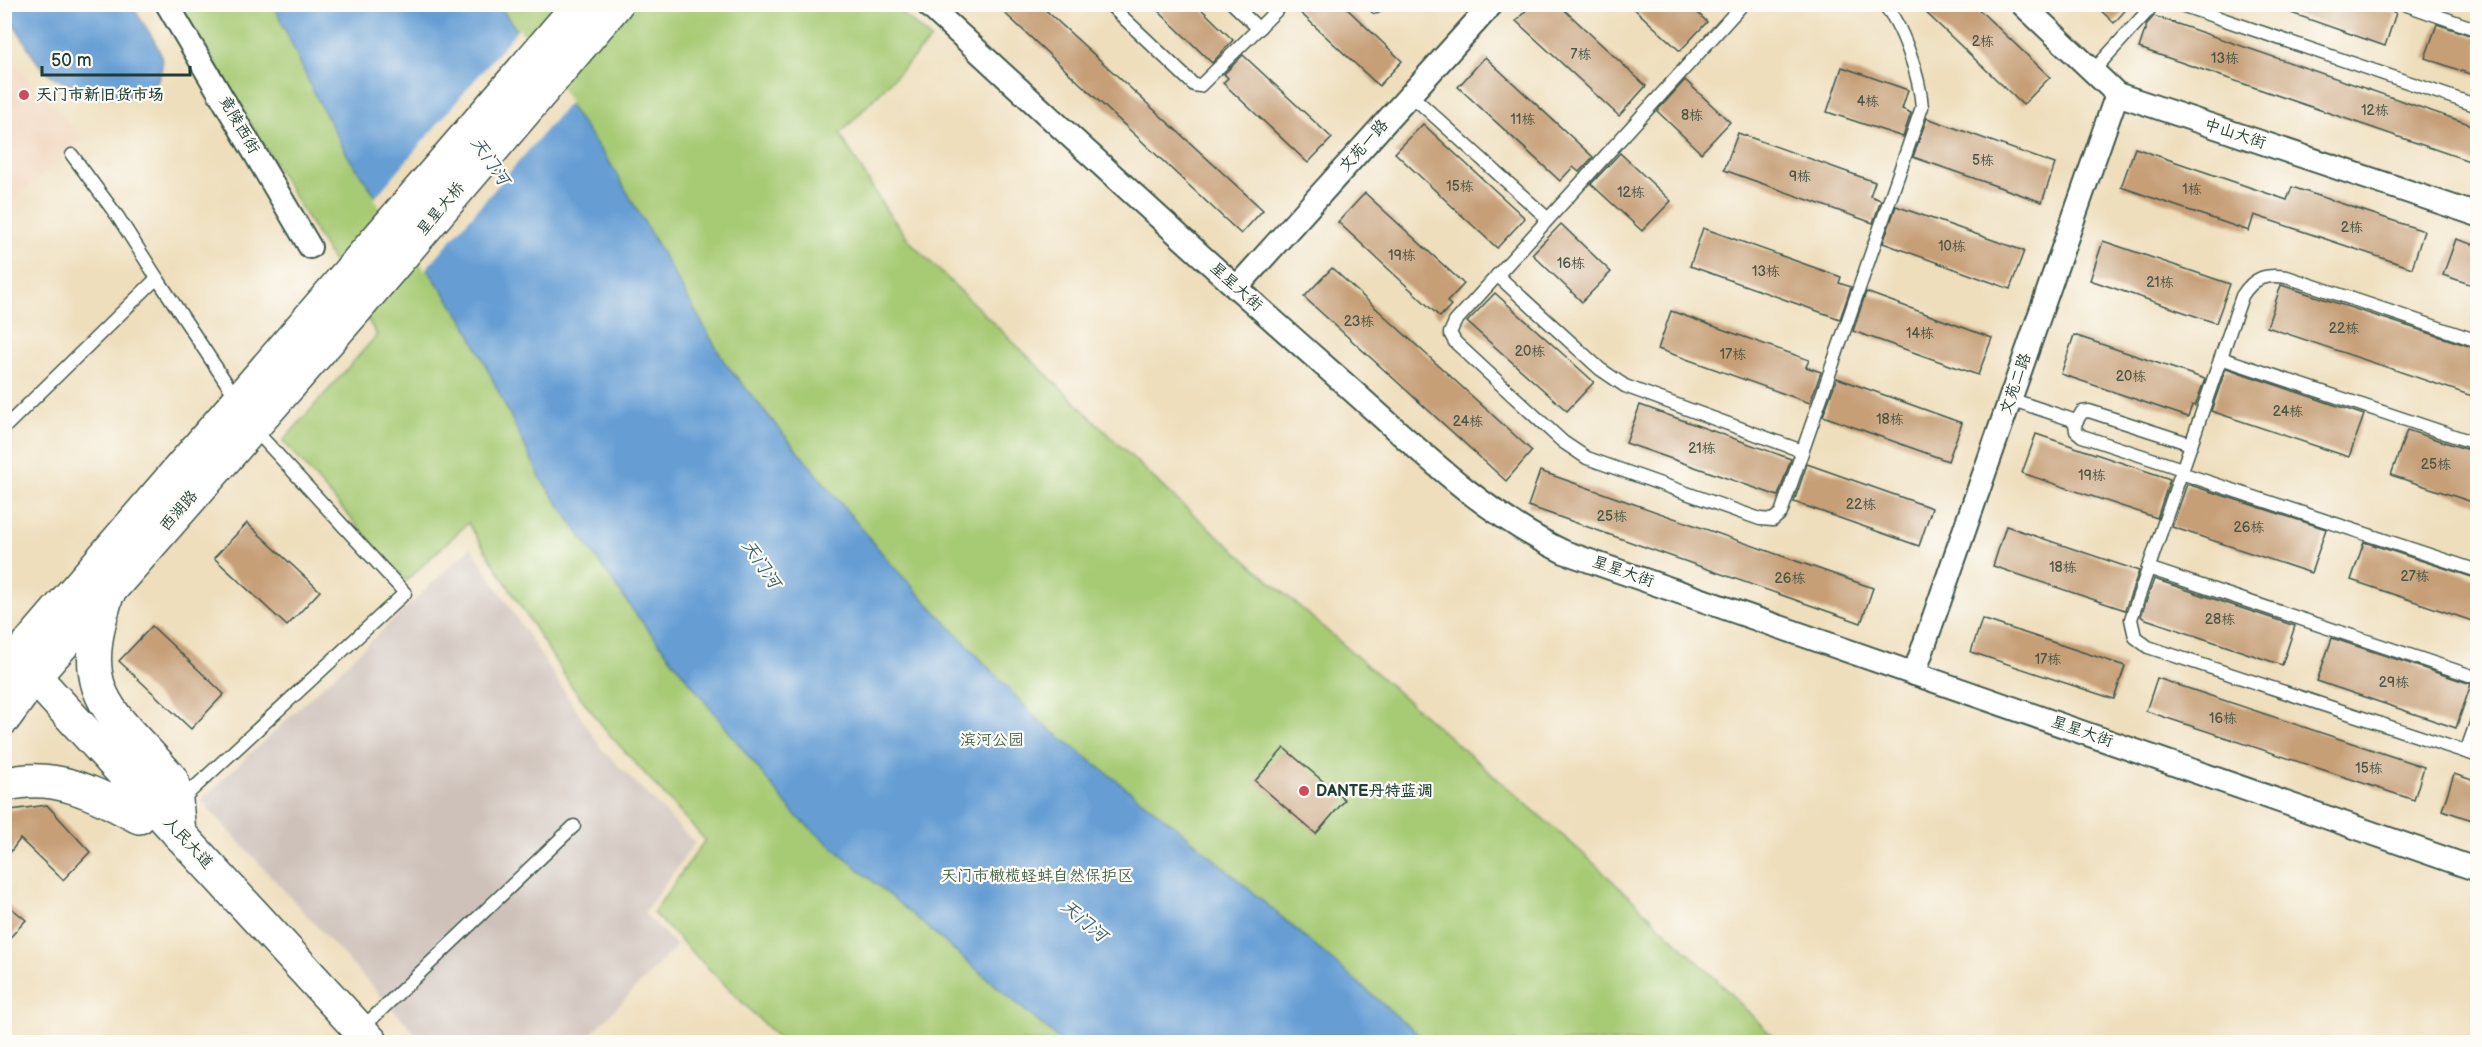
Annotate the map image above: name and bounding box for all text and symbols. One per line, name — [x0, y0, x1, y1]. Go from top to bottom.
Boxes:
house number: 2栋 — [1972, 33, 1994, 50]
scale bar — [42, 39, 190, 77]
house number: 7栋 — [1571, 46, 1591, 63]
text: 50 m — [51, 50, 92, 71]
house number: 13栋 — [2211, 50, 2239, 67]
place label: 天门市新旧货市场 — [36, 86, 164, 105]
marker: 天门市新旧货市场 — [17, 88, 31, 102]
street label: 竟陵西街 — [215, 93, 263, 157]
house number: 4栋 — [1857, 93, 1879, 110]
house number: 12栋 — [2361, 102, 2389, 119]
house number: 8栋 — [1681, 107, 1703, 124]
house number: 11栋 — [1511, 111, 1535, 128]
street label: 中山大街 — [2202, 115, 2268, 153]
street label: 文苑一路 — [1336, 116, 1392, 176]
water label: 天门河 — [466, 133, 515, 192]
house number: 5栋 — [1972, 152, 1994, 169]
house number: 9栋 — [1789, 168, 1811, 185]
street label: 星星大桥 — [413, 178, 469, 240]
house number: 15栋 — [1446, 178, 1474, 195]
house number: 1栋 — [2182, 181, 2202, 198]
house number: 12栋 — [1617, 184, 1645, 201]
house number: 2栋 — [2341, 219, 2363, 236]
house number: 10栋 — [1938, 238, 1966, 255]
house number: 19栋 — [1388, 247, 1416, 264]
house number: 16栋 — [1557, 255, 1585, 272]
street label: 星星大街 — [1206, 259, 1266, 315]
house number: 13栋 — [1752, 263, 1780, 280]
house number: 21栋 — [2146, 274, 2174, 291]
house number: 23栋 — [1344, 313, 1374, 330]
house number: 22栋 — [2329, 320, 2359, 337]
house number: 14栋 — [1906, 325, 1934, 342]
house number: 20栋 — [1515, 343, 1545, 360]
house number: 17栋 — [1720, 346, 1746, 363]
street label: 文苑二路 — [1997, 351, 2035, 417]
house number: 20栋 — [2116, 368, 2146, 385]
house number: 24栋 — [2273, 403, 2303, 420]
house number: 18栋 — [1876, 411, 1904, 428]
house number: 24栋 — [1453, 413, 1483, 430]
house number: 21栋 — [1688, 440, 1716, 457]
house number: 25栋 — [2421, 456, 2451, 473]
house number: 19栋 — [2078, 467, 2106, 484]
street label: 西湖路 — [156, 487, 202, 535]
house number: 22栋 — [1846, 496, 1876, 513]
house number: 25栋 — [1597, 508, 1627, 525]
house number: 26栋 — [2234, 519, 2264, 536]
water label: 天门河 — [737, 536, 786, 595]
street label: 星星大街 — [1590, 553, 1656, 591]
house number: 18栋 — [2049, 559, 2077, 576]
house number: 27栋 — [2400, 568, 2430, 585]
house number: 26栋 — [1775, 570, 1805, 587]
house number: 28栋 — [2205, 611, 2235, 628]
house number: 17栋 — [2035, 651, 2061, 668]
house number: 29栋 — [2379, 674, 2409, 691]
house number: 16栋 — [2209, 710, 2237, 727]
street label: 星星大街 — [2049, 713, 2115, 751]
park label: 滨河公园 — [960, 731, 1024, 750]
house number: 15栋 — [2355, 760, 2383, 777]
place label: DANTE丹特蓝调 — [1316, 782, 1432, 801]
marker: DANTE丹特蓝调 — [1297, 784, 1311, 798]
street label: 人民大道 — [159, 813, 217, 873]
park label: 天门市橄榄蛏蚌自然保护区 — [941, 867, 1133, 886]
water label: 天门河 — [1057, 896, 1114, 948]

